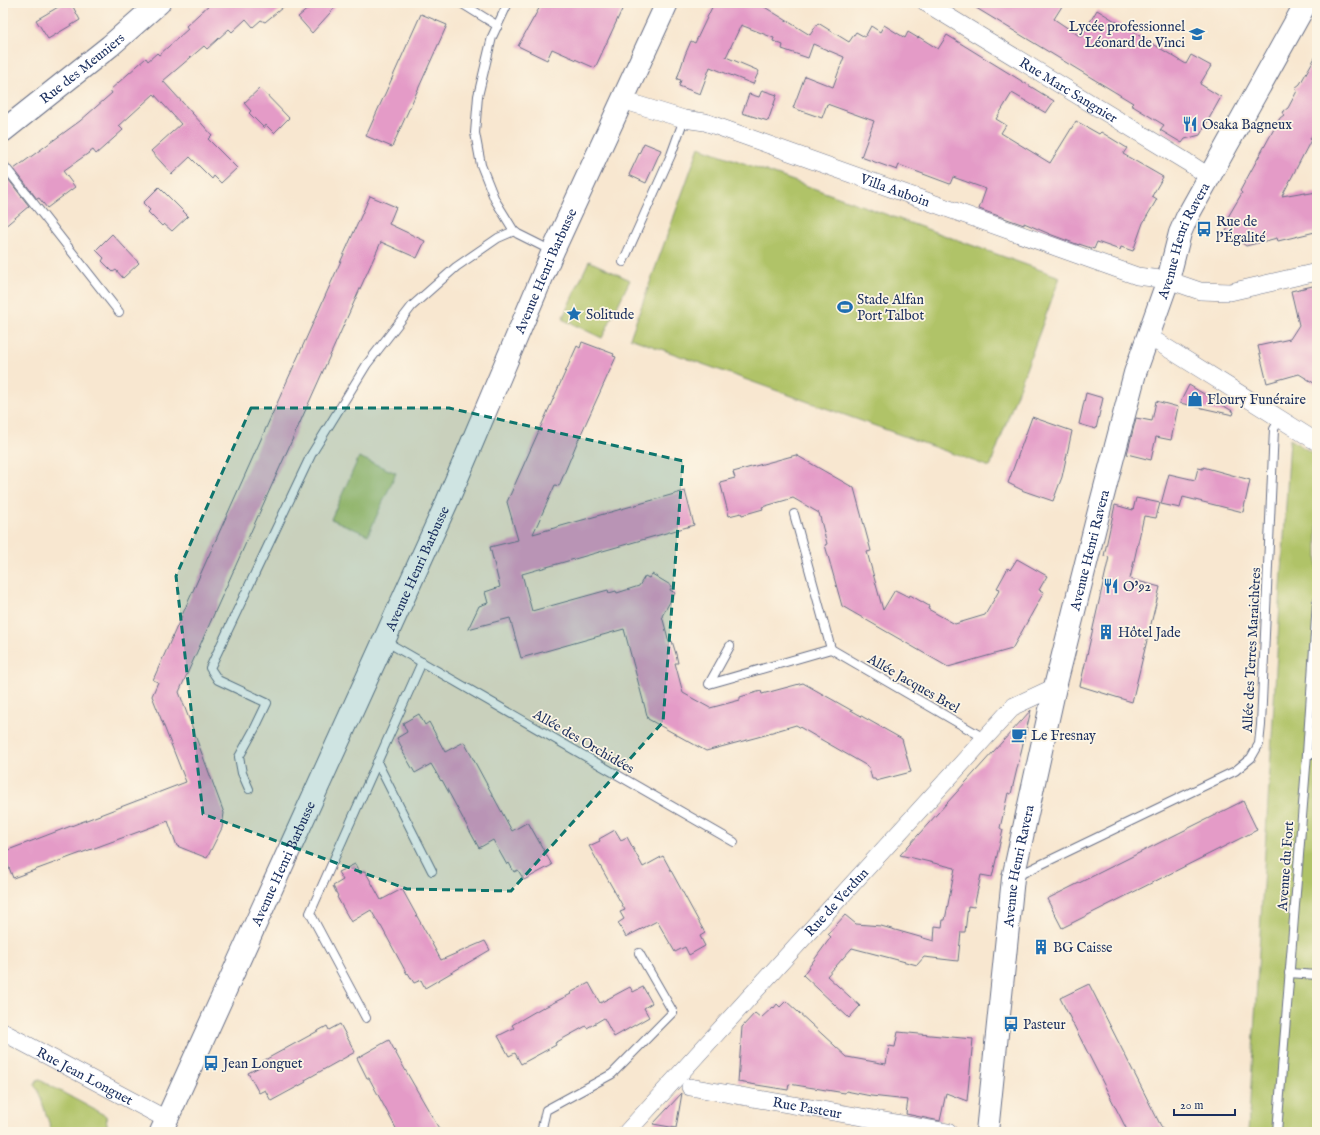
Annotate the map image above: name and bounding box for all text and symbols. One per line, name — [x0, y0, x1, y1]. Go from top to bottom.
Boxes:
place label: Lycée professionnel Léonard de Vinci — [1069, 18, 1185, 52]
school or university icon: Lycée professionnel Léonard de Vinci — [1188, 25, 1206, 43]
street label: Rue des Meuniers — [37, 29, 129, 108]
street label: Rue Marc Sangnier — [1016, 54, 1121, 128]
restaurant icon: Osaka Bagneux — [1181, 115, 1199, 133]
place label: Osaka Bagneux — [1202, 116, 1292, 134]
street label: Villa Auboin — [857, 170, 933, 212]
street label: Avenue Henri Ravera — [1154, 179, 1215, 303]
street label: Avenue Henri Barbusse — [511, 205, 582, 338]
place label: Rue de l'Égalité — [1216, 213, 1266, 247]
bus stop icon: Rue de l'Égalité — [1195, 220, 1213, 238]
place label: Stade Alfan Port Talbot — [857, 291, 924, 325]
sports icon: Stade Alfan Port Talbot — [836, 298, 854, 316]
place icon: Solitude — [565, 305, 583, 323]
place label: Solitude — [586, 306, 635, 324]
shop icon: Floury Funéraire — [1186, 390, 1204, 408]
place label: Floury Funéraire — [1207, 391, 1307, 409]
street label: Avenue Henri Ravera — [1066, 487, 1114, 614]
street label: Avenue Henri Barbusse — [381, 503, 454, 635]
street label: Allée des Terres Maraichères — [1239, 567, 1265, 734]
restaurant icon: O'92 — [1102, 577, 1120, 595]
place label: O'92 — [1123, 578, 1152, 596]
building icon: Hôtel Jade — [1097, 623, 1115, 641]
place label: Hôtel Jade — [1118, 624, 1181, 642]
street label: Allée Jacques Brel — [863, 650, 963, 718]
street label: Allée des Orchidées — [529, 705, 637, 778]
cafe icon: Le Fresnay — [1010, 726, 1028, 744]
place label: Le Fresnay — [1031, 727, 1096, 745]
street label: Avenue Henri Barbusse — [247, 798, 320, 930]
street label: Avenue Henri Ravera — [1000, 803, 1039, 929]
street label: Avenue du Fort — [1274, 820, 1298, 913]
street label: Rue de Verdun — [801, 864, 873, 941]
building icon: BG Caisse — [1032, 938, 1050, 956]
place label: BG Caisse — [1053, 939, 1113, 957]
bus stop icon: Pasteur — [1002, 1015, 1020, 1033]
place label: Pasteur — [1023, 1016, 1066, 1034]
street label: Rue Jean Longuet — [33, 1044, 136, 1110]
bus stop icon: Jean Longuet — [202, 1054, 220, 1072]
place label: Jean Longuet — [221, 1055, 303, 1073]
scale bar — [1174, 1091, 1235, 1117]
street label: Rue Pasteur — [771, 1094, 843, 1123]
text: 20 m — [1180, 1098, 1203, 1113]

